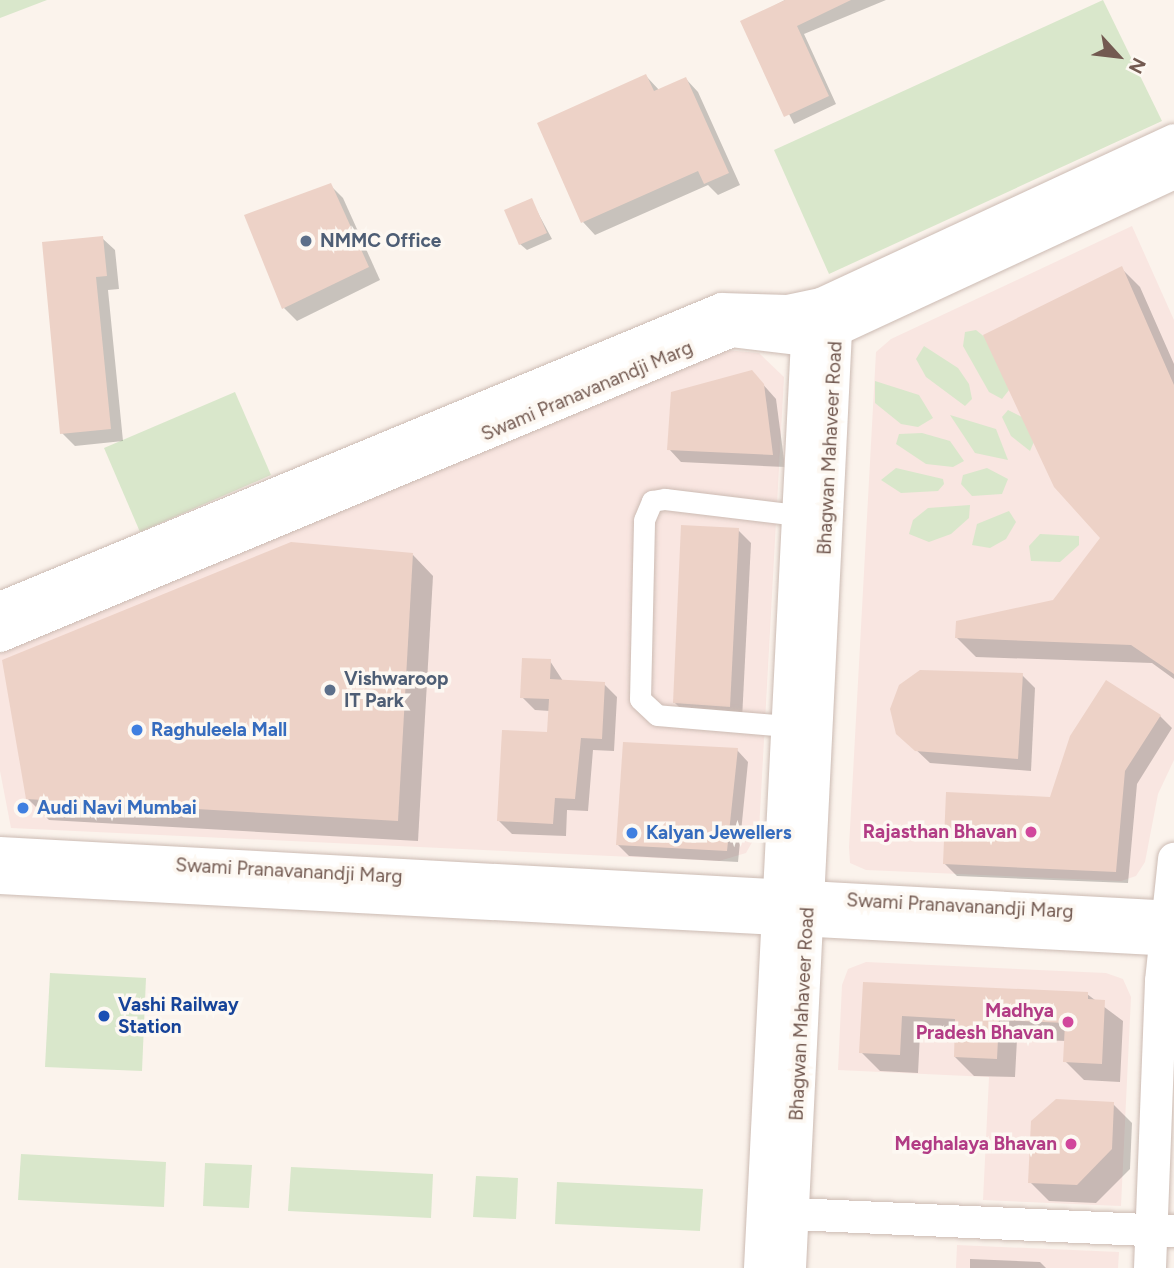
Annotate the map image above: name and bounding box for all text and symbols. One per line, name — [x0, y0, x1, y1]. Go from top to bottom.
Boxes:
north arrow — [1083, 21, 1153, 91]
text: N — [1124, 54, 1151, 78]
place label: NMMC Office — [320, 230, 441, 252]
marker: NMMC Office — [298, 233, 314, 249]
street label: Swami Pranavanandji Marg — [478, 336, 696, 446]
street label: Bhagwan Mahaveer Road — [813, 341, 847, 555]
place label: Vishwaroop IT Park — [344, 668, 448, 712]
marker: Vishwaroop IT Park — [322, 682, 338, 698]
place label: Raghuleela Mall — [151, 719, 287, 741]
marker: Raghuleela Mall — [129, 722, 145, 738]
place label: Audi Navi Mumbai — [37, 797, 197, 819]
marker: Audi Navi Mumbai — [15, 800, 31, 816]
place label: Rajasthan Bhavan — [863, 821, 1017, 843]
place label: Kalyan Jewellers — [646, 822, 792, 844]
marker: Rajasthan Bhavan — [1023, 824, 1039, 840]
marker: Kalyan Jewellers — [624, 825, 640, 841]
street label: Swami Pranavanandji Marg — [175, 854, 403, 888]
street label: Swami Pranavanandji Marg — [846, 889, 1074, 923]
street label: Bhagwan Mahaveer Road — [785, 907, 819, 1121]
place label: Vashi Railway Station — [118, 994, 239, 1038]
place label: Madhya Pradesh Bhavan — [916, 1000, 1054, 1044]
marker: Vashi Railway Station — [96, 1008, 112, 1024]
marker: Madhya Pradesh Bhavan — [1060, 1014, 1076, 1030]
place label: Meghalaya Bhavan — [894, 1133, 1057, 1155]
marker: Meghalaya Bhavan — [1063, 1136, 1079, 1152]

